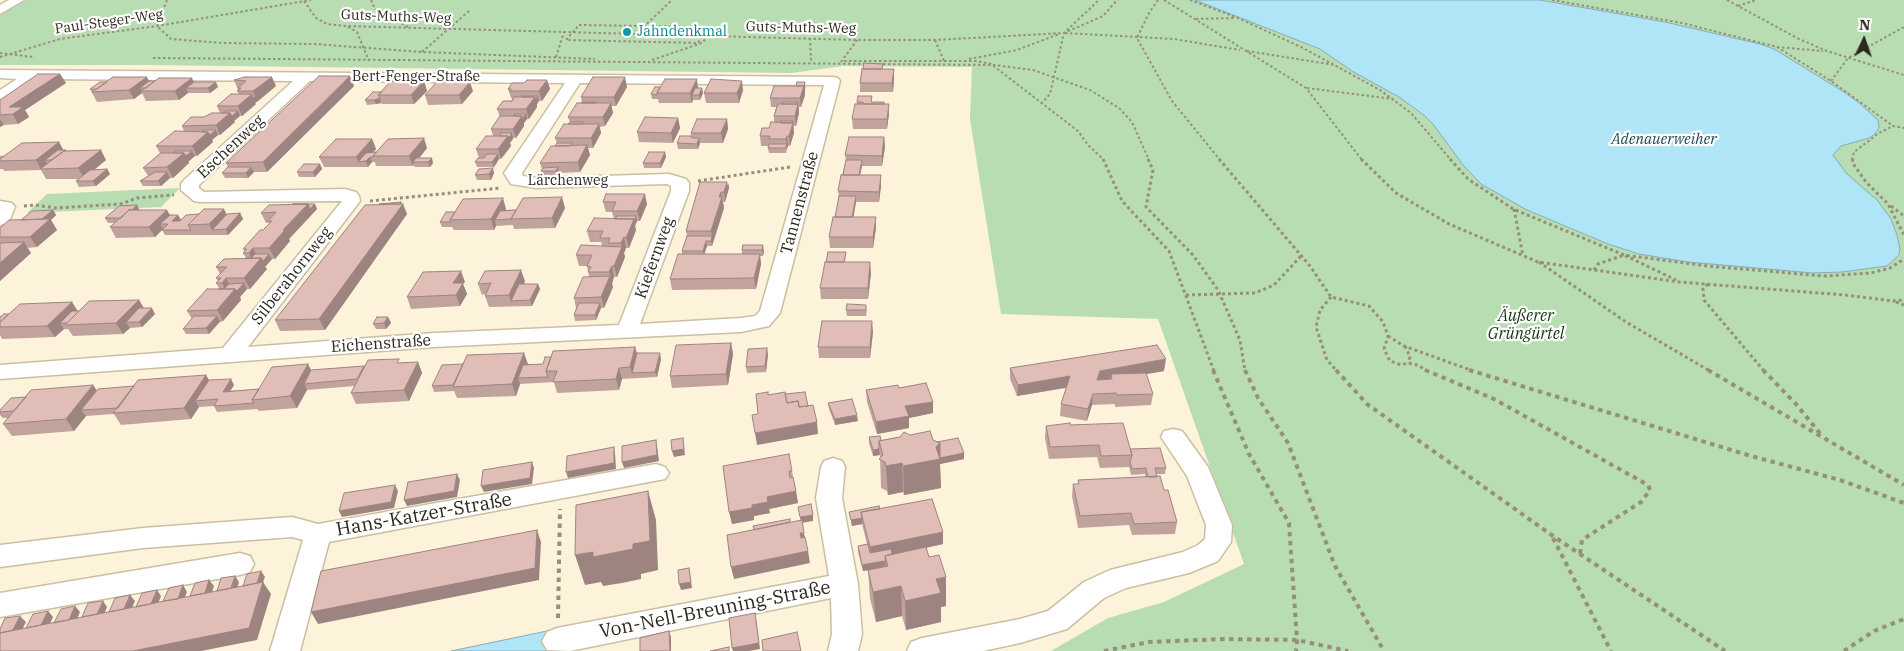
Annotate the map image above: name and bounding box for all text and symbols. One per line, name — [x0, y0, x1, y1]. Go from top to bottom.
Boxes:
street label: Paul-Steger-Weg — [54, 6, 164, 38]
street label: Guts-Muths-Weg — [341, 7, 451, 27]
north arrow — [1839, 15, 1889, 65]
text: N — [1859, 16, 1871, 34]
street label: Guts-Muths-Weg — [746, 19, 856, 37]
place label: Jahndenkmal — [637, 24, 727, 40]
marker: Jahndenkmal — [621, 26, 633, 38]
street label: Bert-Fenger-Straße — [352, 69, 480, 85]
street label: Eschenweg — [194, 111, 268, 183]
water label: Adenauerweiher — [1611, 131, 1717, 149]
street label: Tannenstraße — [777, 149, 823, 257]
street label: Lärchenweg — [528, 173, 608, 189]
street label: Kiefernweg — [631, 214, 679, 302]
street label: Silberahornweg — [248, 223, 336, 329]
park label: Äußerer Grüngürtel — [1488, 306, 1564, 344]
street label: Eichenstraße — [330, 331, 432, 357]
street label: Hans-Katzer-Straße — [334, 488, 514, 542]
street label: Von-Nell-Breuning-Straße — [597, 576, 833, 644]

